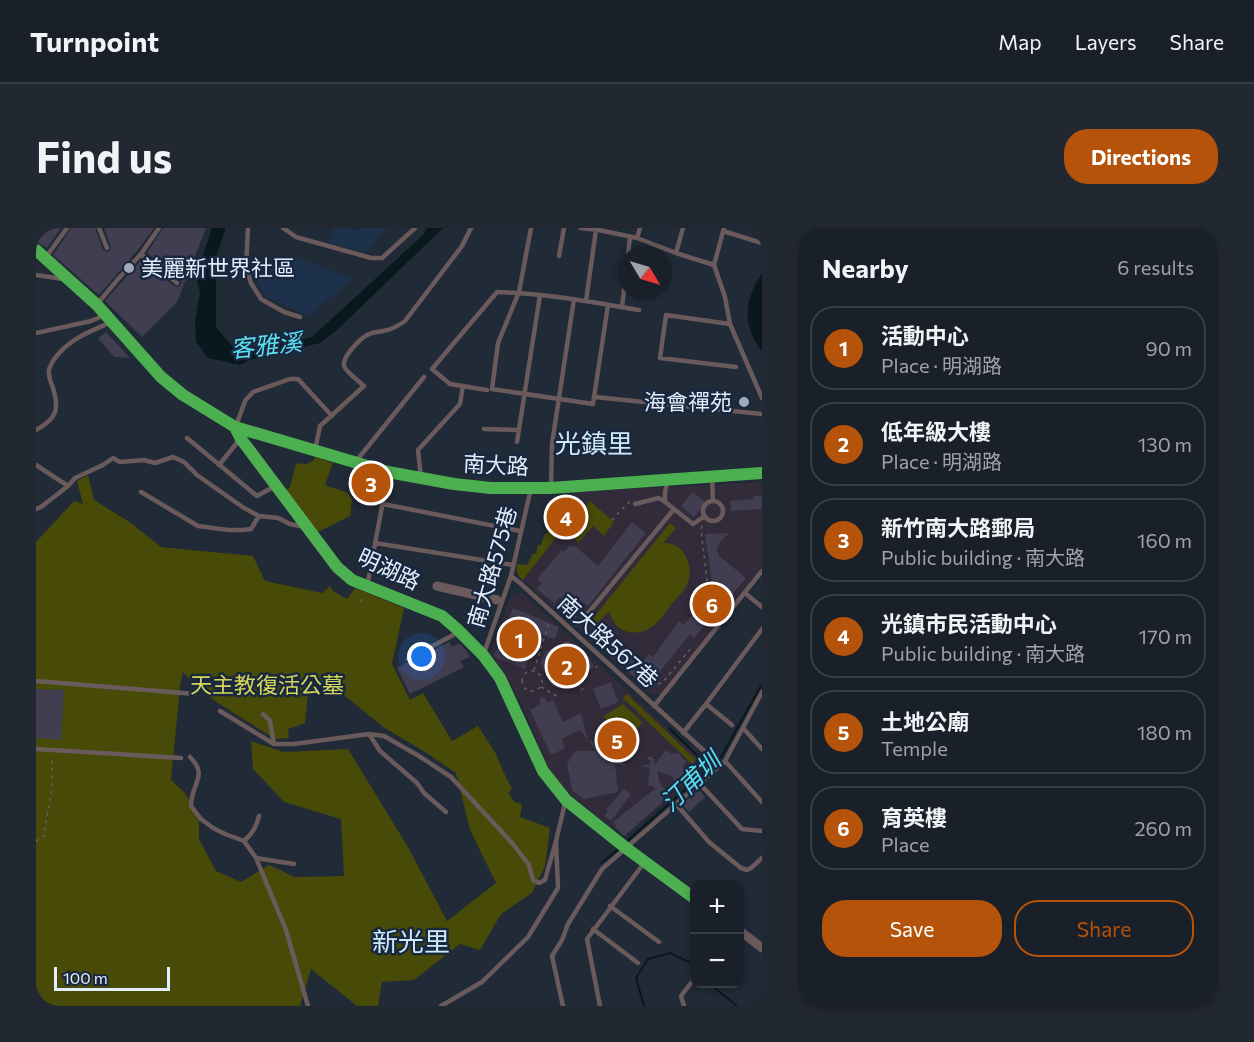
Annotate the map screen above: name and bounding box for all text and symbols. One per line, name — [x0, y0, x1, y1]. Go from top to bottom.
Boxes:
text: Turnpoint — [30, 24, 159, 58]
text: Map — [998, 29, 1042, 54]
text: Layers — [1075, 29, 1137, 54]
text: Share — [1170, 29, 1224, 54]
button: Directions — [1064, 129, 1218, 184]
text: Find us — [36, 130, 172, 182]
north arrow — [618, 246, 672, 300]
text: Nearby — [822, 252, 909, 283]
place label: 美麗新世界社區 — [141, 254, 295, 281]
text: 6 results — [1117, 255, 1194, 279]
marker: 美麗新世界社區 — [122, 261, 136, 275]
text: 活動中心 — [881, 322, 969, 349]
water label: 客雅溪 — [229, 326, 306, 363]
text: 1 — [839, 336, 848, 360]
text: 90 m — [1146, 336, 1192, 360]
text: Place · 明湖路 — [881, 353, 1002, 377]
place label: 海會禪苑 — [644, 388, 732, 415]
marker: 海會禪苑 — [737, 395, 751, 409]
text: 低年級大樓 — [881, 418, 991, 445]
district label: 光鎮里 — [555, 427, 633, 458]
text: 2 — [838, 432, 849, 456]
text: 130 m — [1138, 432, 1192, 456]
street label: 南大路 — [462, 449, 530, 480]
text: Place · 明湖路 — [881, 449, 1002, 473]
pin: 3 — [352, 460, 390, 506]
pin: 4 — [546, 494, 586, 540]
street label: 南大路575巷 — [461, 503, 522, 631]
text: 新竹南大路郵局 — [881, 514, 1035, 541]
text: 3 — [838, 528, 849, 552]
text: 160 m — [1137, 528, 1192, 552]
street label: 明湖路 — [354, 542, 425, 595]
text: Public building · 南大路 — [881, 545, 1085, 569]
pin: 6 — [692, 582, 732, 626]
street label: 南大路567巷 — [553, 589, 664, 693]
text: 光鎮市民活動中心 — [881, 610, 1057, 637]
pin: 1 — [500, 616, 538, 662]
text: 4 — [837, 624, 850, 648]
text: 170 m — [1139, 624, 1192, 648]
text: Public building · 南大路 — [881, 641, 1085, 665]
your location — [407, 642, 436, 671]
pin: 2 — [548, 644, 586, 688]
park label: 天主教復活公墓 — [190, 671, 344, 698]
text: 土地公廟 — [881, 708, 969, 735]
pin: 5 — [598, 718, 636, 762]
text: 5 — [838, 720, 849, 744]
text: 180 m — [1137, 720, 1192, 744]
text: Temple — [881, 736, 948, 760]
water label: 汀甫圳 — [654, 743, 728, 816]
text: 育英樓 — [881, 804, 947, 831]
text: 6 — [837, 816, 850, 840]
text: 260 m — [1134, 816, 1192, 840]
text: Place — [881, 832, 930, 856]
map controls — [690, 880, 744, 988]
button: + — [690, 880, 744, 934]
button: Save — [822, 900, 1002, 957]
button: Share — [1014, 900, 1194, 957]
district label: 新光里 — [372, 925, 450, 956]
button: − — [690, 934, 744, 988]
scale bar — [54, 964, 170, 992]
text: 100 m — [63, 968, 108, 987]

